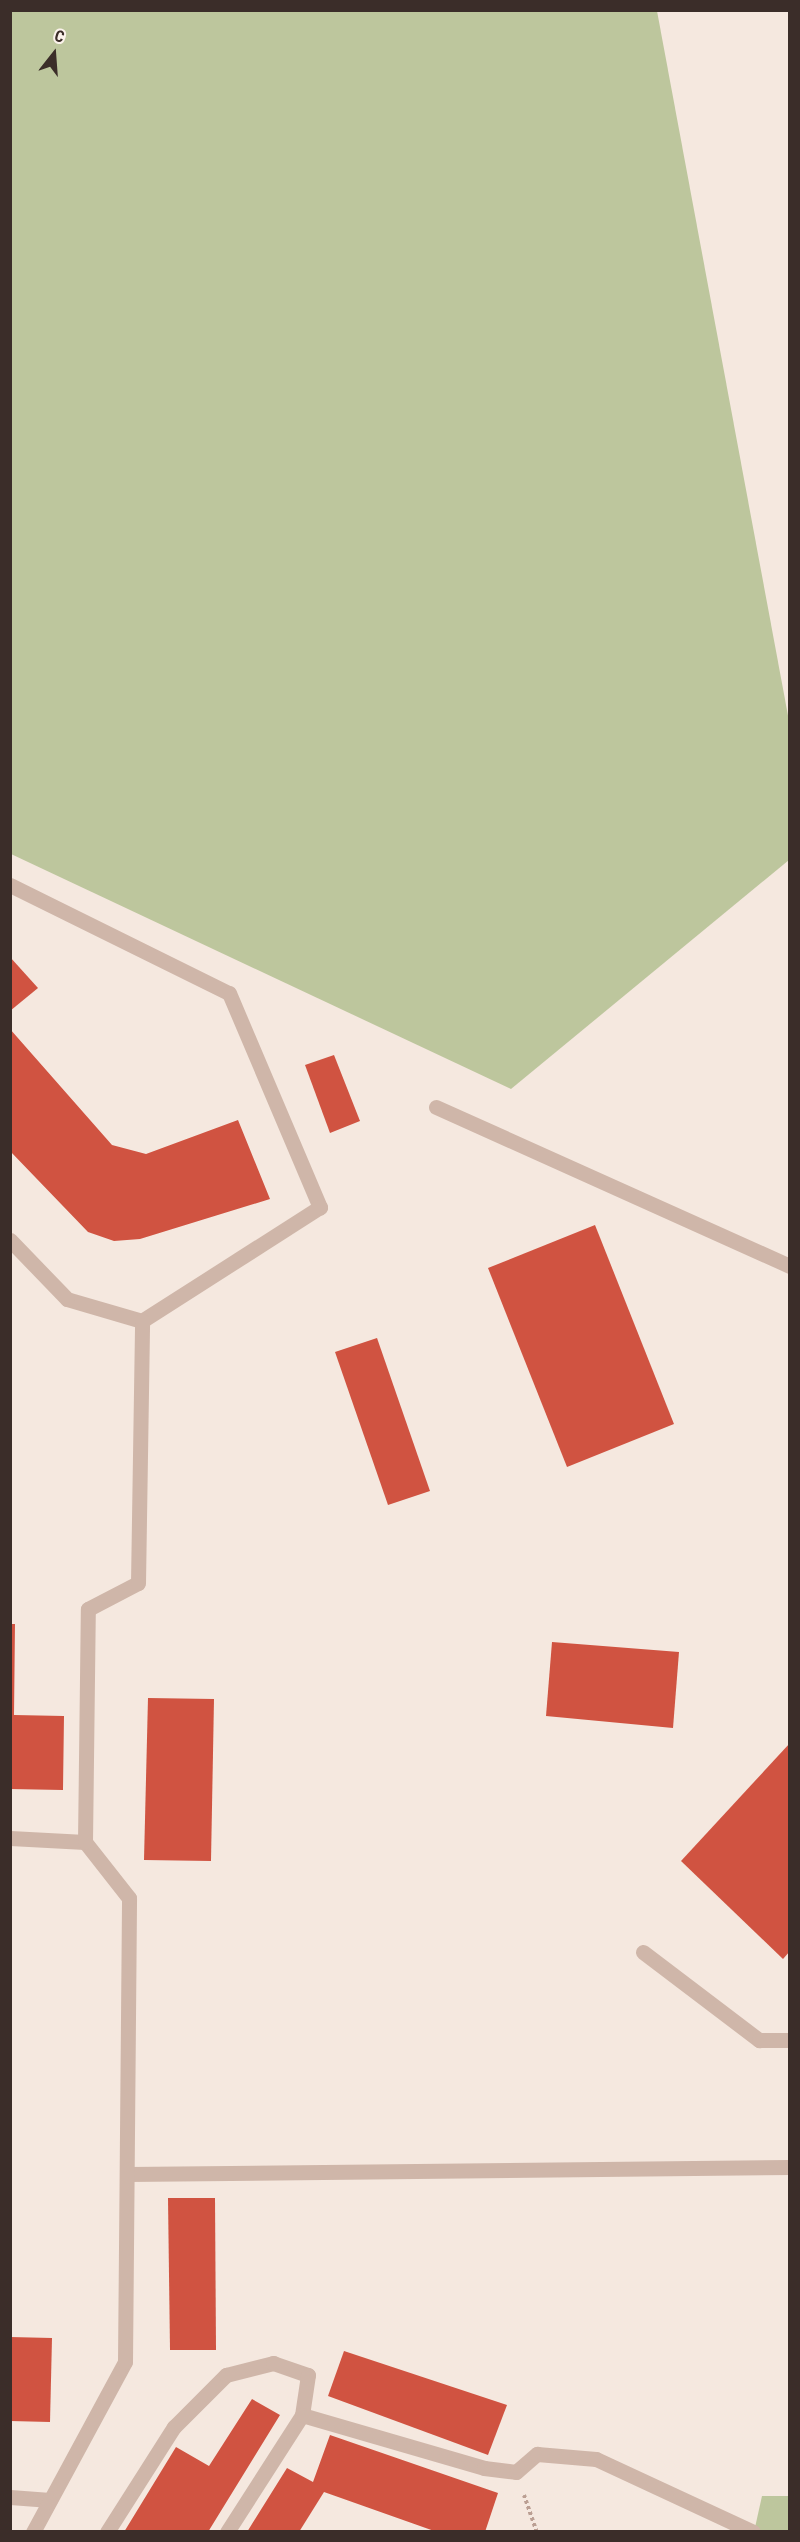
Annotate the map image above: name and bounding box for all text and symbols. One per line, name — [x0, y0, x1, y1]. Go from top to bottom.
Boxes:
north arrow — [24, 24, 84, 84]
text: С — [52, 26, 67, 47]

